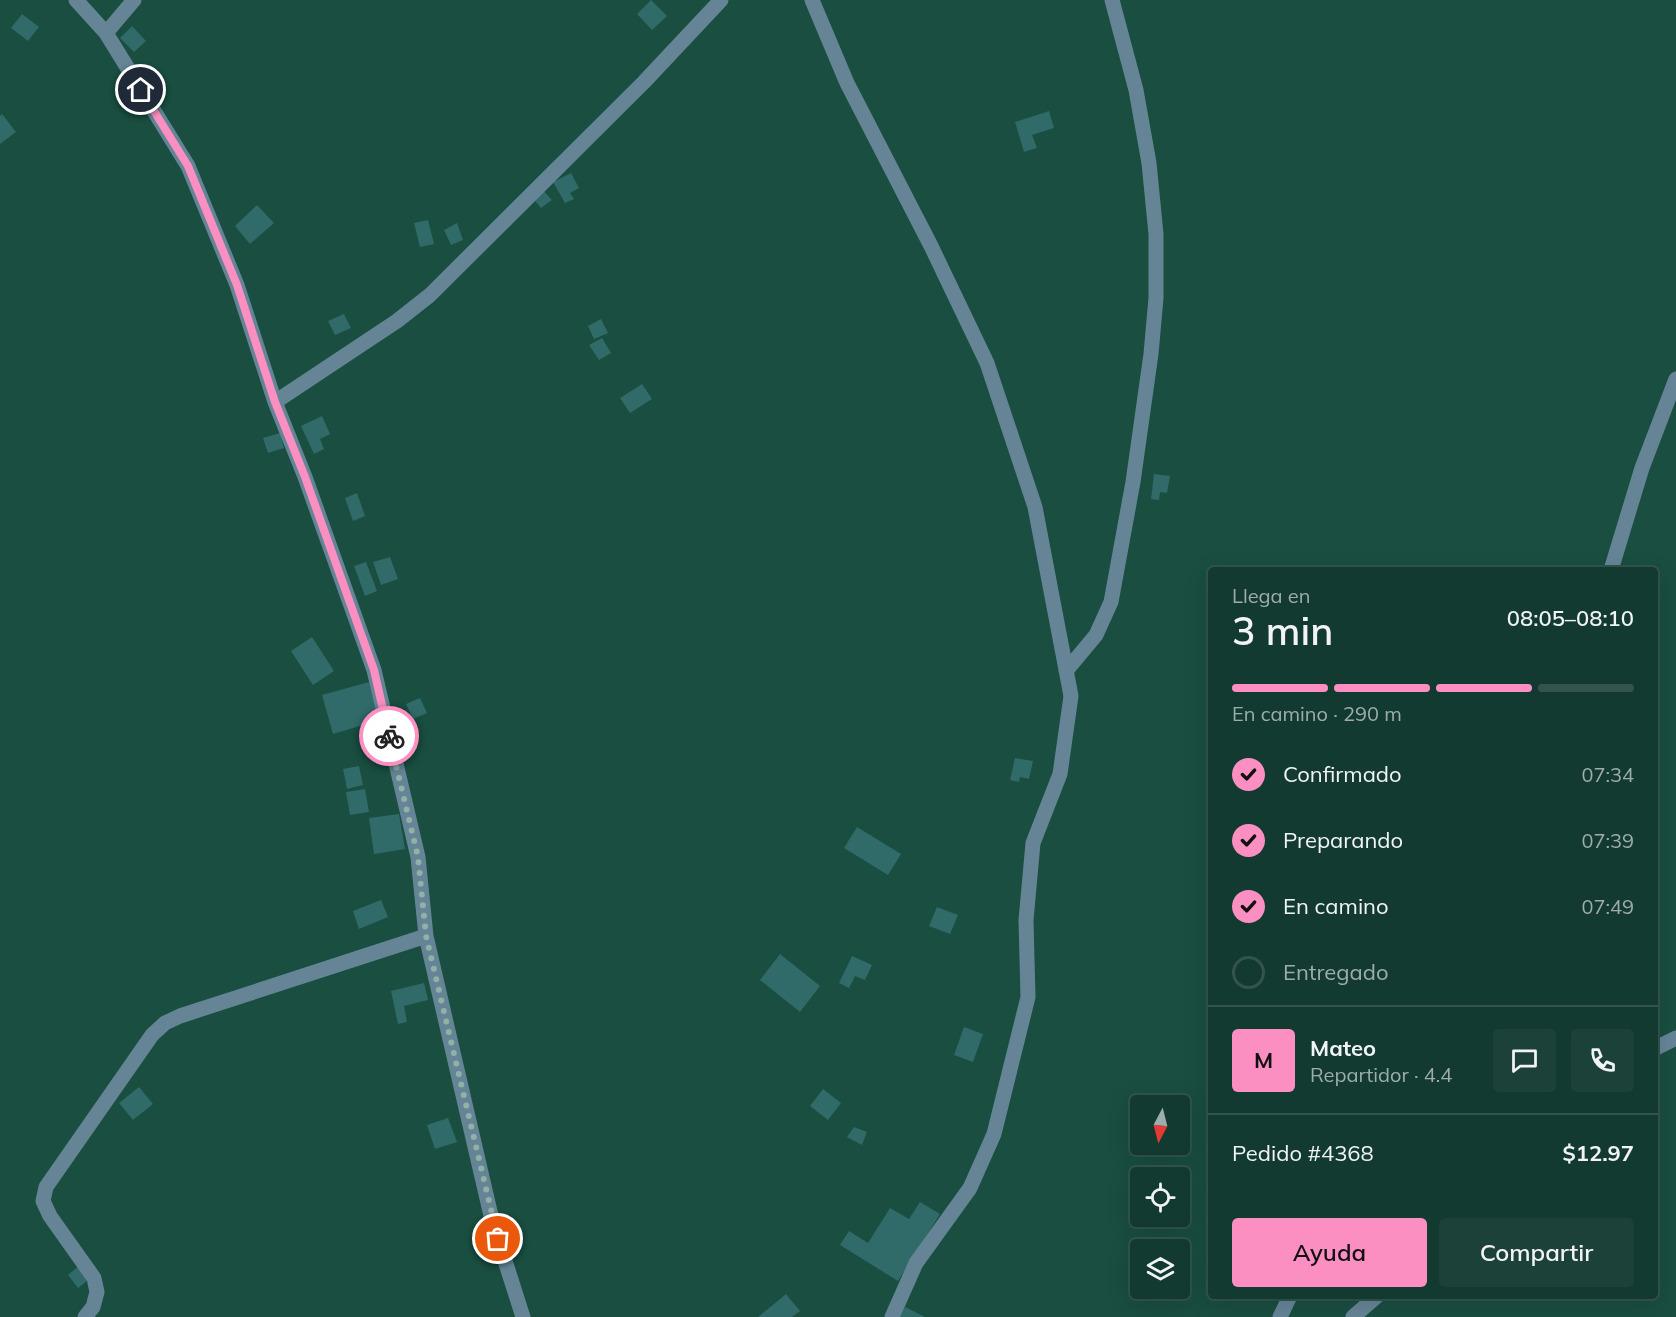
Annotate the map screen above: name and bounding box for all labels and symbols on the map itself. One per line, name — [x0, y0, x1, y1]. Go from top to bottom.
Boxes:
pin — [115, 64, 166, 115]
courier — [359, 706, 419, 766]
north arrow — [1130, 1095, 1190, 1155]
pin — [472, 1213, 523, 1264]

